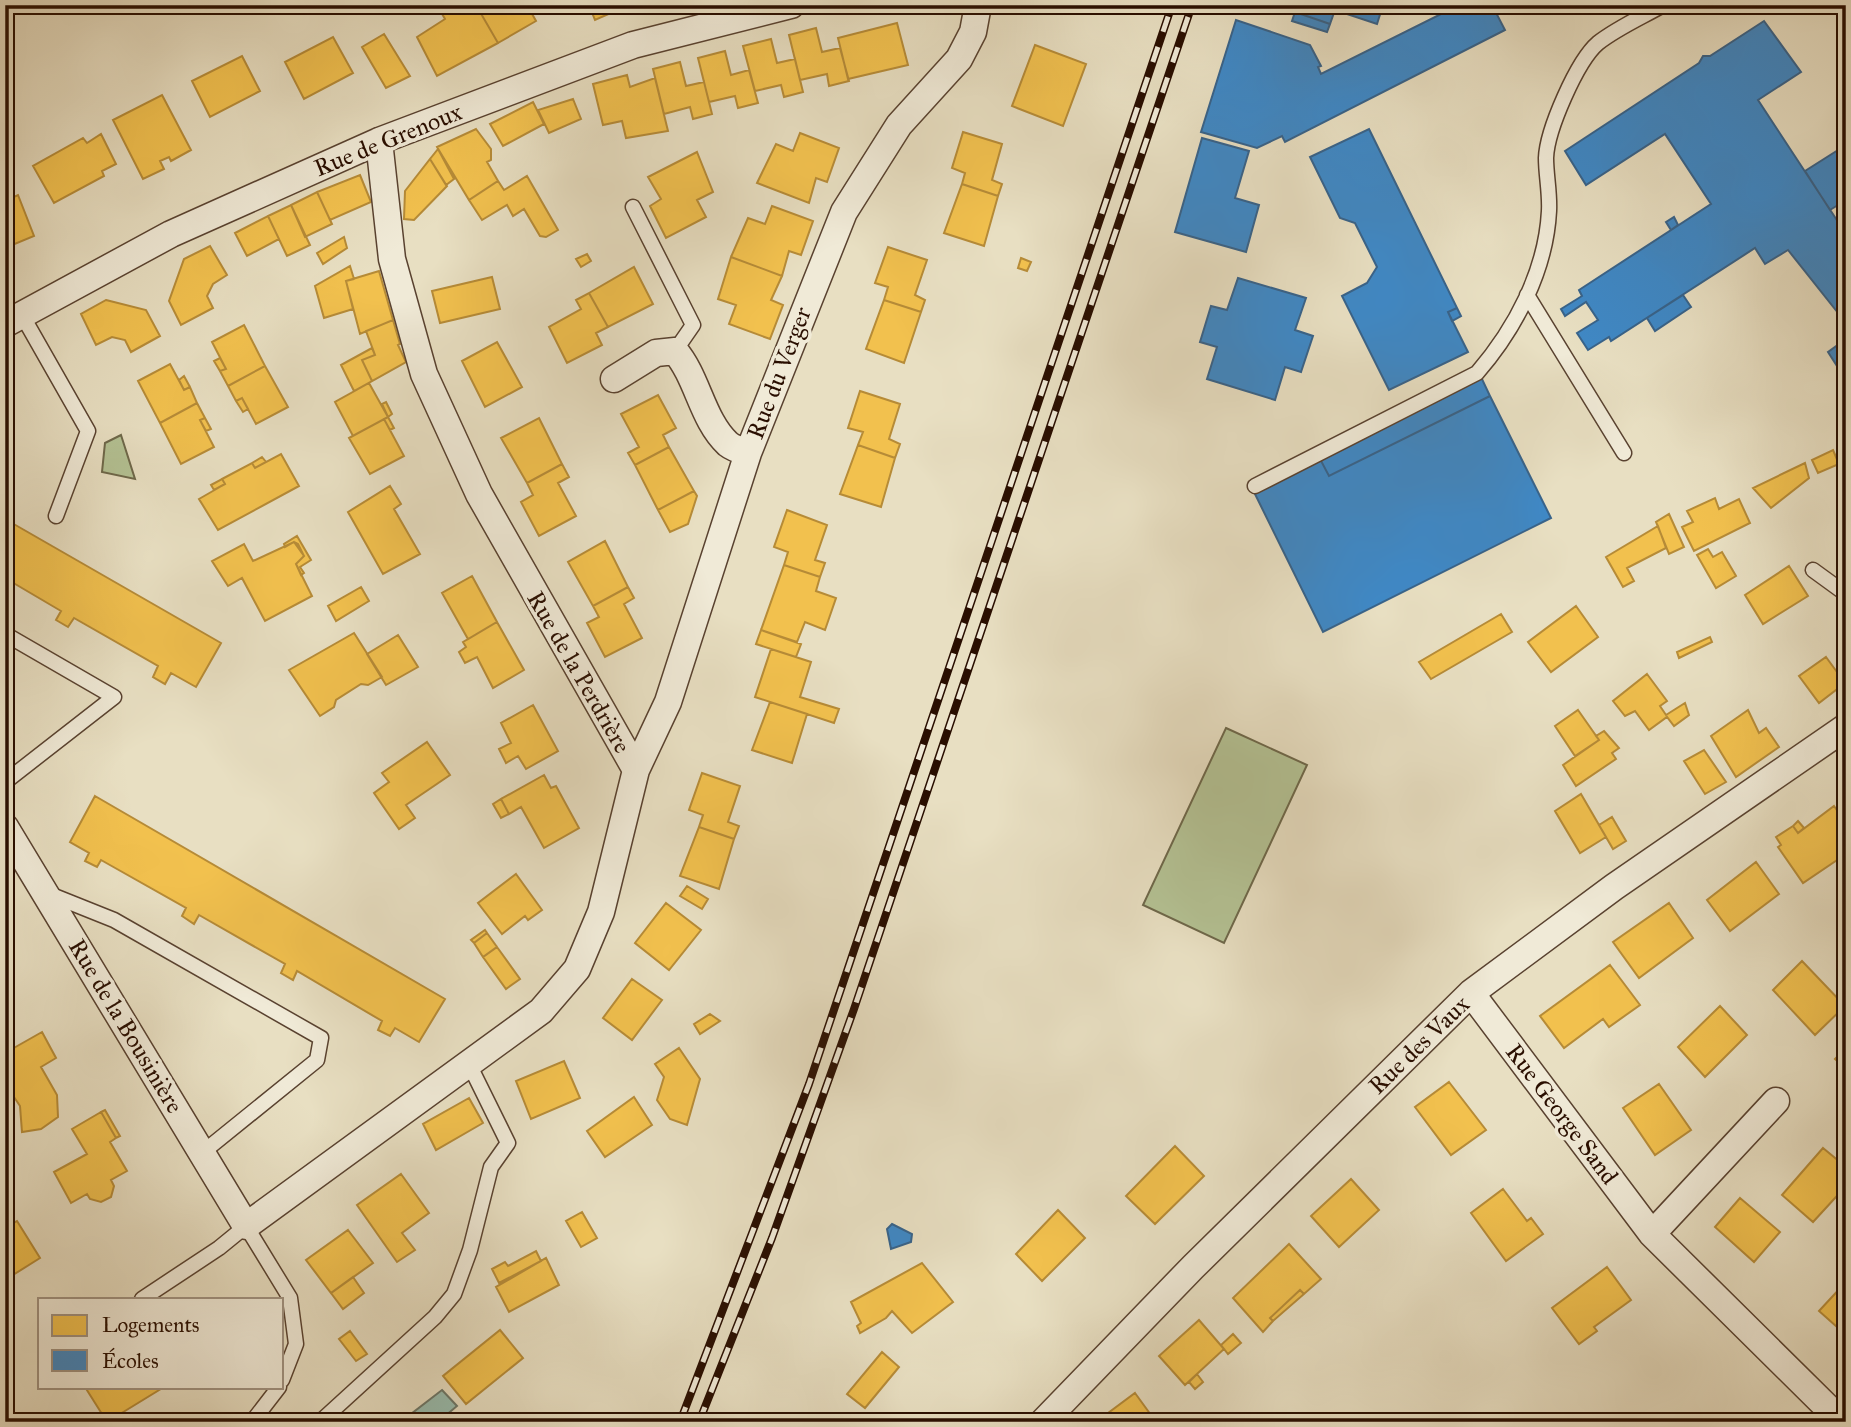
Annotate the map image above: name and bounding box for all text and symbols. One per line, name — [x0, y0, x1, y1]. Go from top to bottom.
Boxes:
street label: Rue de Grenoux — [310, 97, 467, 183]
street label: Rue du Verger — [740, 303, 818, 443]
street label: Rue de la Perdrière — [520, 586, 638, 758]
street label: Rue de la Bousinière — [62, 933, 190, 1119]
street label: Rue des Vaux — [1362, 989, 1476, 1101]
street label: Rue George Sand — [1499, 1038, 1625, 1190]
legend — [38, 1298, 284, 1388]
text: Logements — [102, 1312, 199, 1338]
text: Écoles — [102, 1347, 159, 1374]

